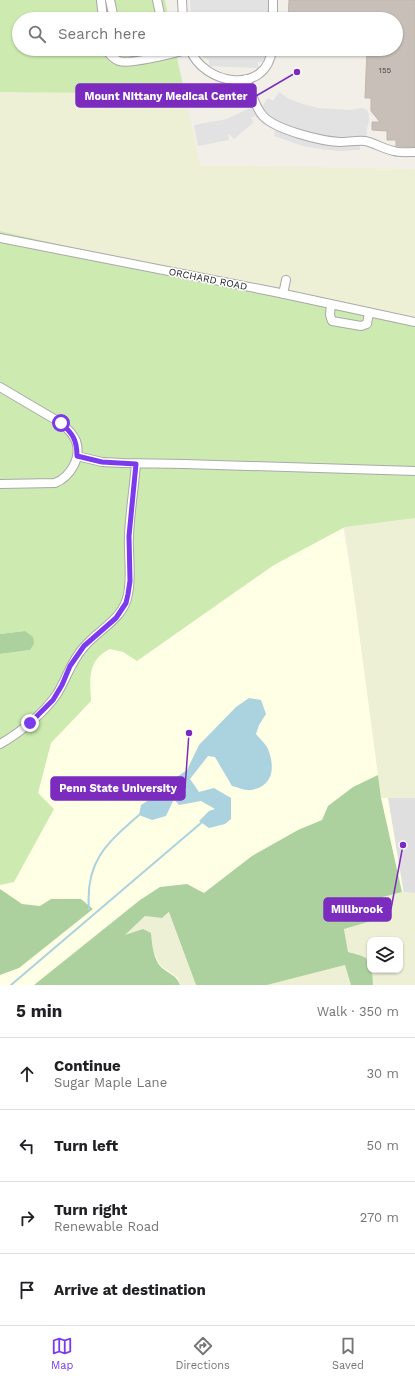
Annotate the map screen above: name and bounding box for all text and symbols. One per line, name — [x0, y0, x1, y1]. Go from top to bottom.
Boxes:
search box — [12, 12, 403, 56]
icon: search — [26, 23, 48, 45]
text: Search here — [58, 25, 146, 43]
house number: 155 — [379, 66, 392, 75]
callout: Mount Nittany Medical Center — [76, 84, 256, 107]
text: Mount Nittany Medical Center — [84, 90, 248, 103]
street label: ORCHARD ROAD — [168, 266, 248, 292]
route start — [52, 414, 70, 432]
route end — [21, 714, 39, 732]
callout: Penn State University — [51, 777, 185, 800]
text: Penn State University — [59, 782, 178, 795]
callout: Millbrook — [324, 898, 391, 921]
text: Millbrook — [331, 903, 383, 916]
map controls — [367, 937, 403, 973]
button: layers — [367, 937, 403, 973]
text: 5 min — [16, 1001, 62, 1021]
text: Walk · 350 m — [317, 1004, 399, 1019]
text: Continue — [54, 1057, 121, 1075]
icon: ahead — [16, 1063, 38, 1085]
text: 30 m — [367, 1066, 399, 1081]
text: Sugar Maple Lane — [54, 1075, 167, 1090]
icon: left — [16, 1135, 38, 1157]
text: Turn left — [54, 1137, 118, 1155]
text: 50 m — [367, 1138, 399, 1153]
text: Turn right — [54, 1201, 127, 1219]
icon: right — [16, 1207, 38, 1229]
text: 270 m — [360, 1210, 399, 1225]
text: Renewable Road — [54, 1219, 159, 1234]
icon: arrive — [16, 1279, 38, 1301]
text: Arrive at destination — [54, 1281, 206, 1299]
tab: Map — [51, 1335, 73, 1372]
tab: Directions — [176, 1335, 230, 1372]
tab: Saved — [332, 1335, 364, 1372]

